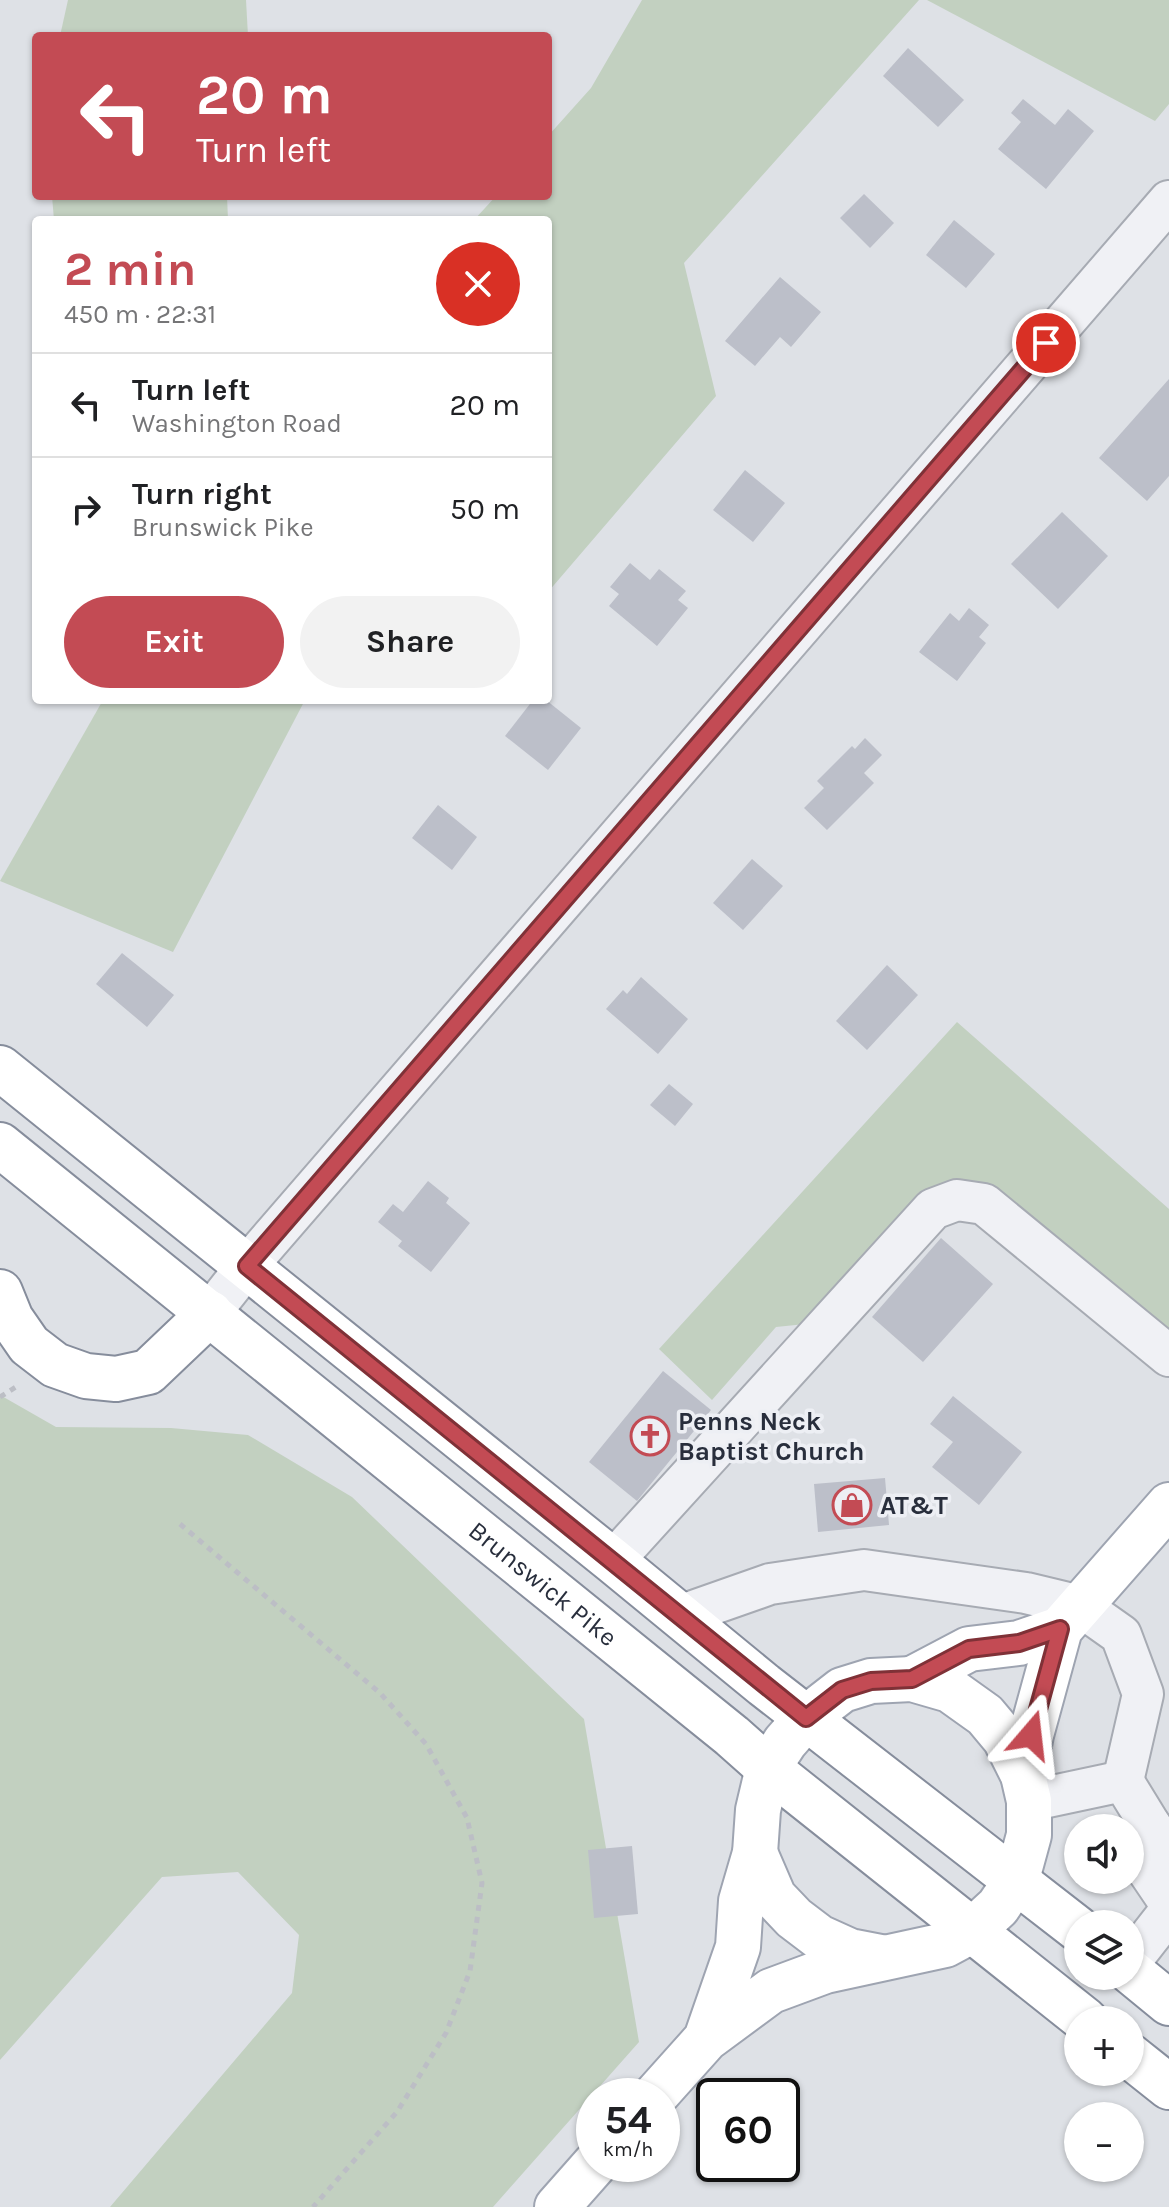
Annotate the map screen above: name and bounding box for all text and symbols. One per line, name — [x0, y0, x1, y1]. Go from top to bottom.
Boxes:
text: 20 m — [196, 62, 333, 127]
icon: left — [64, 64, 168, 168]
text: Turn left — [196, 129, 331, 171]
text: 2 min — [64, 241, 196, 297]
button: close — [436, 242, 520, 326]
text: 450 m · 22:31 — [64, 299, 216, 330]
pin — [1012, 309, 1080, 377]
icon: arrive — [1024, 321, 1068, 365]
text: Turn left — [132, 372, 250, 408]
icon: left — [64, 383, 108, 427]
text: 20 m — [450, 387, 520, 423]
text: Washington Road — [132, 408, 342, 439]
text: Turn right — [132, 476, 272, 512]
icon: right — [64, 487, 108, 531]
text: 50 m — [450, 491, 520, 527]
text: Brunswick Pike — [132, 512, 314, 543]
button: Exit — [64, 596, 284, 688]
button: Share — [300, 596, 520, 688]
place label: Penns Neck Baptist Church — [678, 1406, 864, 1467]
church icon: Penns Neck Baptist Church — [629, 1415, 671, 1457]
shop icon: AT&T — [831, 1484, 873, 1526]
place label: AT&T — [880, 1490, 948, 1521]
street label: Brunswick Pike — [463, 1514, 624, 1653]
position arrow — [989, 1693, 1073, 1777]
map controls — [1064, 1814, 1144, 2182]
button: sound — [1064, 1814, 1144, 1894]
button: layers — [1064, 1910, 1144, 1990]
button: + — [1064, 2006, 1144, 2086]
speed limit sign: 60 — [696, 2078, 800, 2182]
text: 54 — [604, 2096, 652, 2143]
button: − — [1064, 2102, 1144, 2182]
text: km/h — [603, 2138, 653, 2161]

